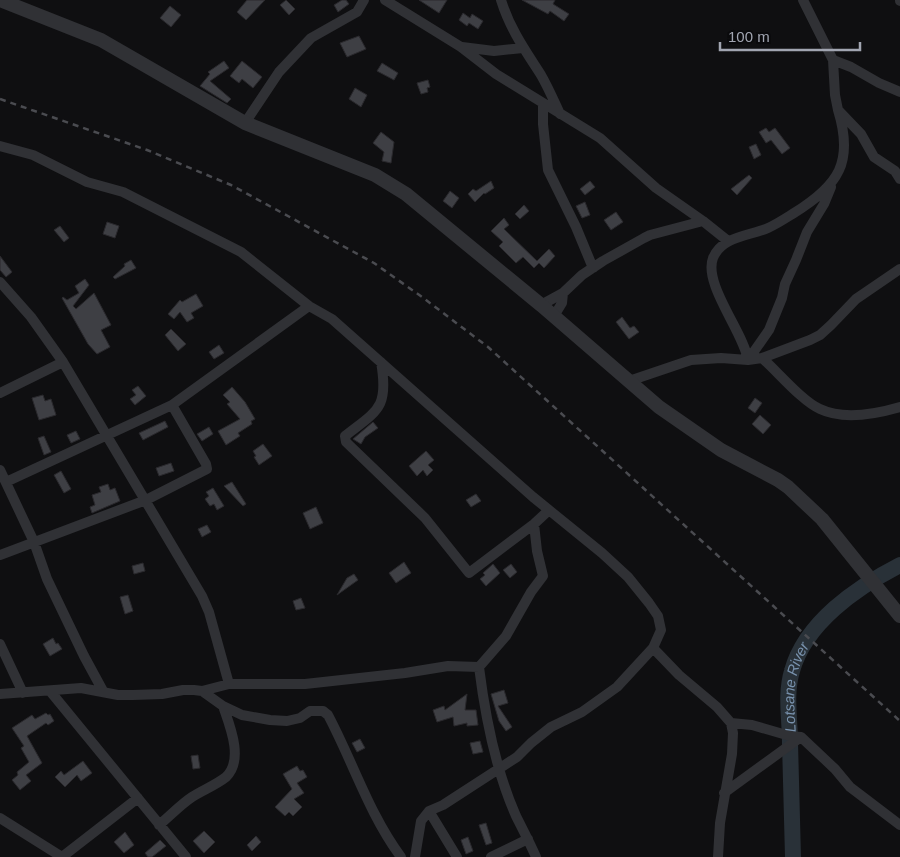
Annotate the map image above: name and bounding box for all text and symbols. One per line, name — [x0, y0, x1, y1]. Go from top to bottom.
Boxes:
scale bar — [720, 20, 860, 52]
text: 100 m — [728, 28, 770, 45]
water label: Lotsane River — [780, 638, 812, 733]

